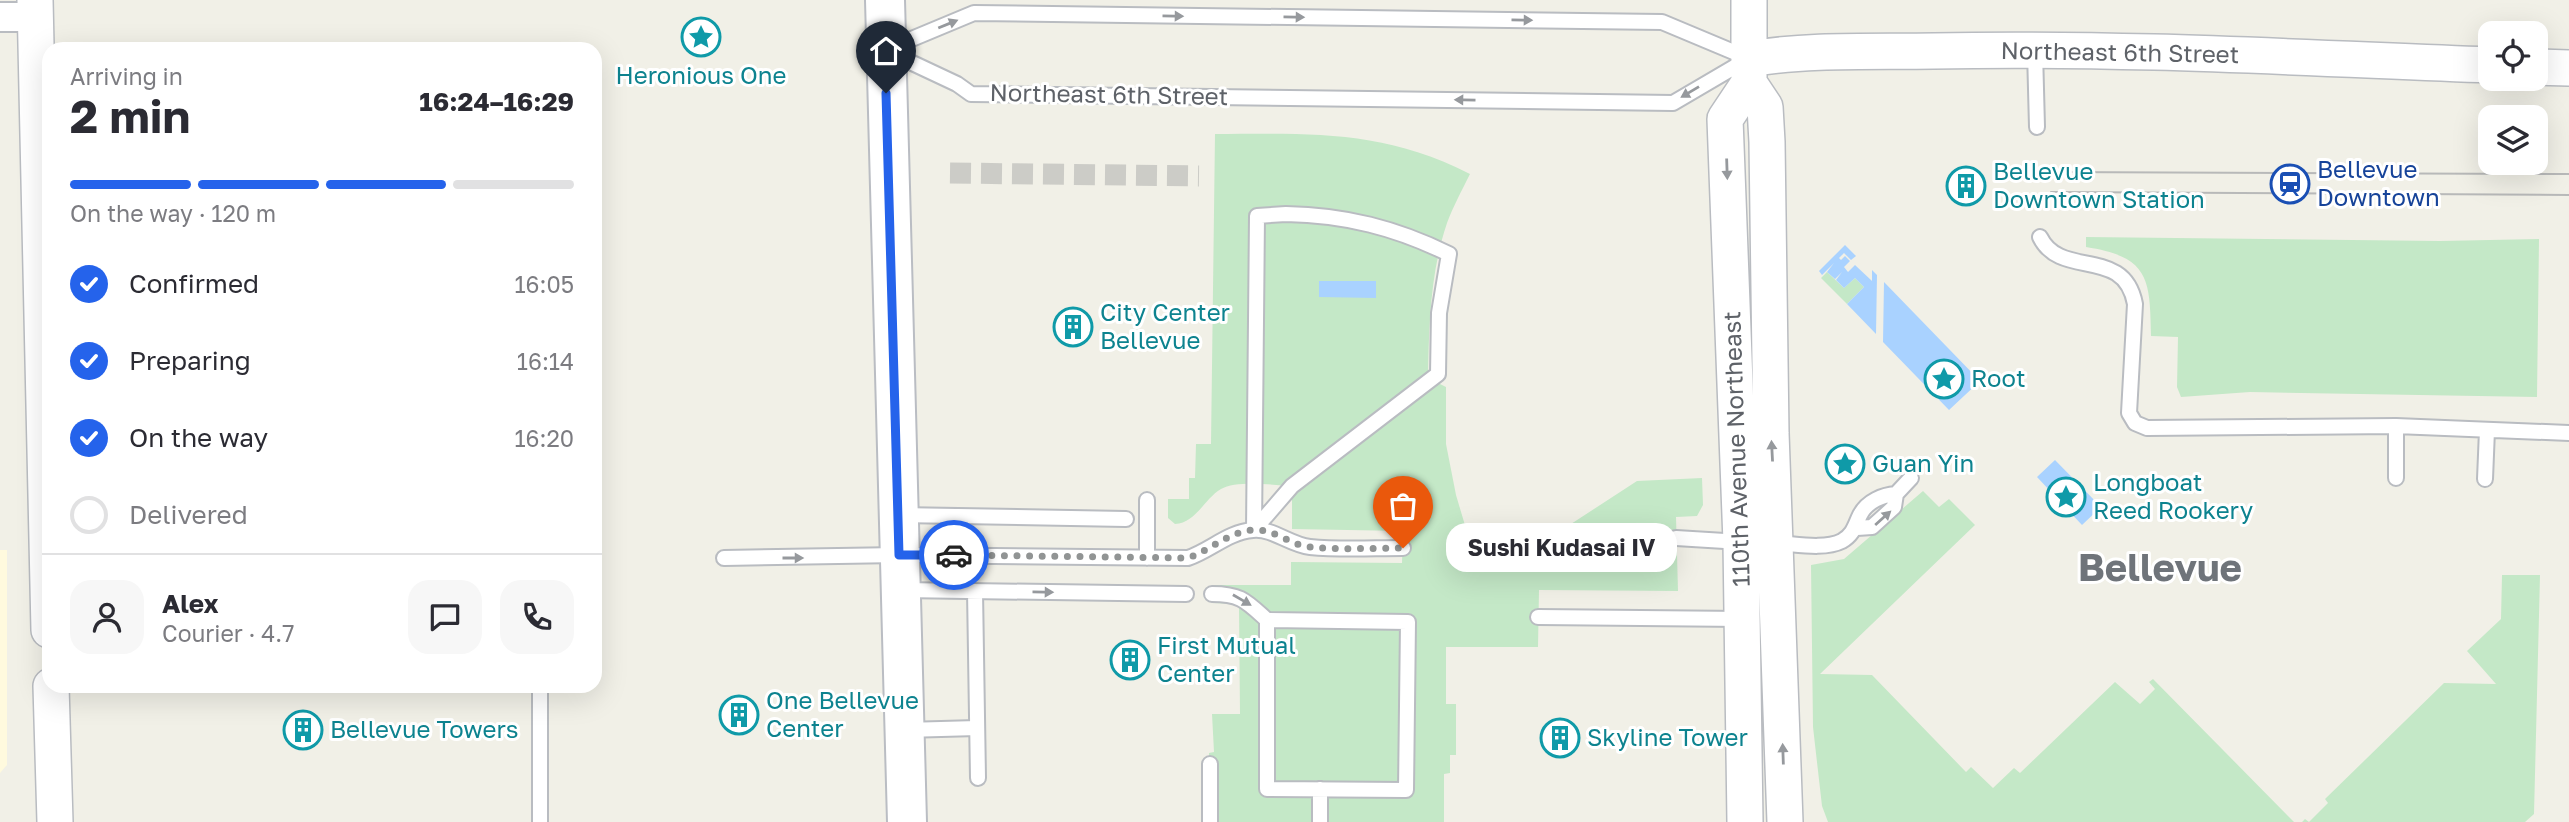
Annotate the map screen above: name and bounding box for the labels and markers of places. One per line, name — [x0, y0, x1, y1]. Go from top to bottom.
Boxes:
place icon: Heronious One — [680, 16, 722, 58]
pin — [856, 21, 916, 93]
place label: Heronious One — [616, 60, 786, 89]
place label: Bellevue Downtown — [2317, 154, 2440, 211]
place label: Bellevue Downtown Station — [1993, 156, 2205, 213]
station icon: Bellevue Downtown — [2269, 163, 2311, 205]
building icon: Bellevue Downtown Station — [1945, 165, 1987, 207]
place label: City Center Bellevue — [1100, 297, 1230, 354]
building icon: City Center Bellevue — [1052, 306, 1094, 348]
place icon: Root — [1923, 358, 1965, 400]
place label: Root — [1971, 363, 2025, 392]
place icon: Guan Yin — [1824, 443, 1866, 485]
place label: Guan Yin — [1872, 448, 1974, 477]
place label: Longboat Reed Rookery — [2093, 467, 2253, 524]
pin — [1373, 476, 1433, 548]
place icon: Longboat Reed Rookery — [2045, 476, 2087, 518]
callout: Sushi Kudasai IV — [1445, 524, 1676, 572]
place label: First Mutual Center — [1157, 630, 1296, 687]
building icon: First Mutual Center — [1109, 639, 1151, 681]
place label: One Bellevue Center — [766, 685, 919, 742]
building icon: One Bellevue Center — [718, 694, 760, 736]
building icon: Bellevue Towers — [282, 709, 324, 751]
place label: Bellevue Towers — [330, 714, 519, 743]
building icon: Skyline Tower — [1539, 717, 1581, 759]
place label: Skyline Tower — [1587, 722, 1748, 751]

